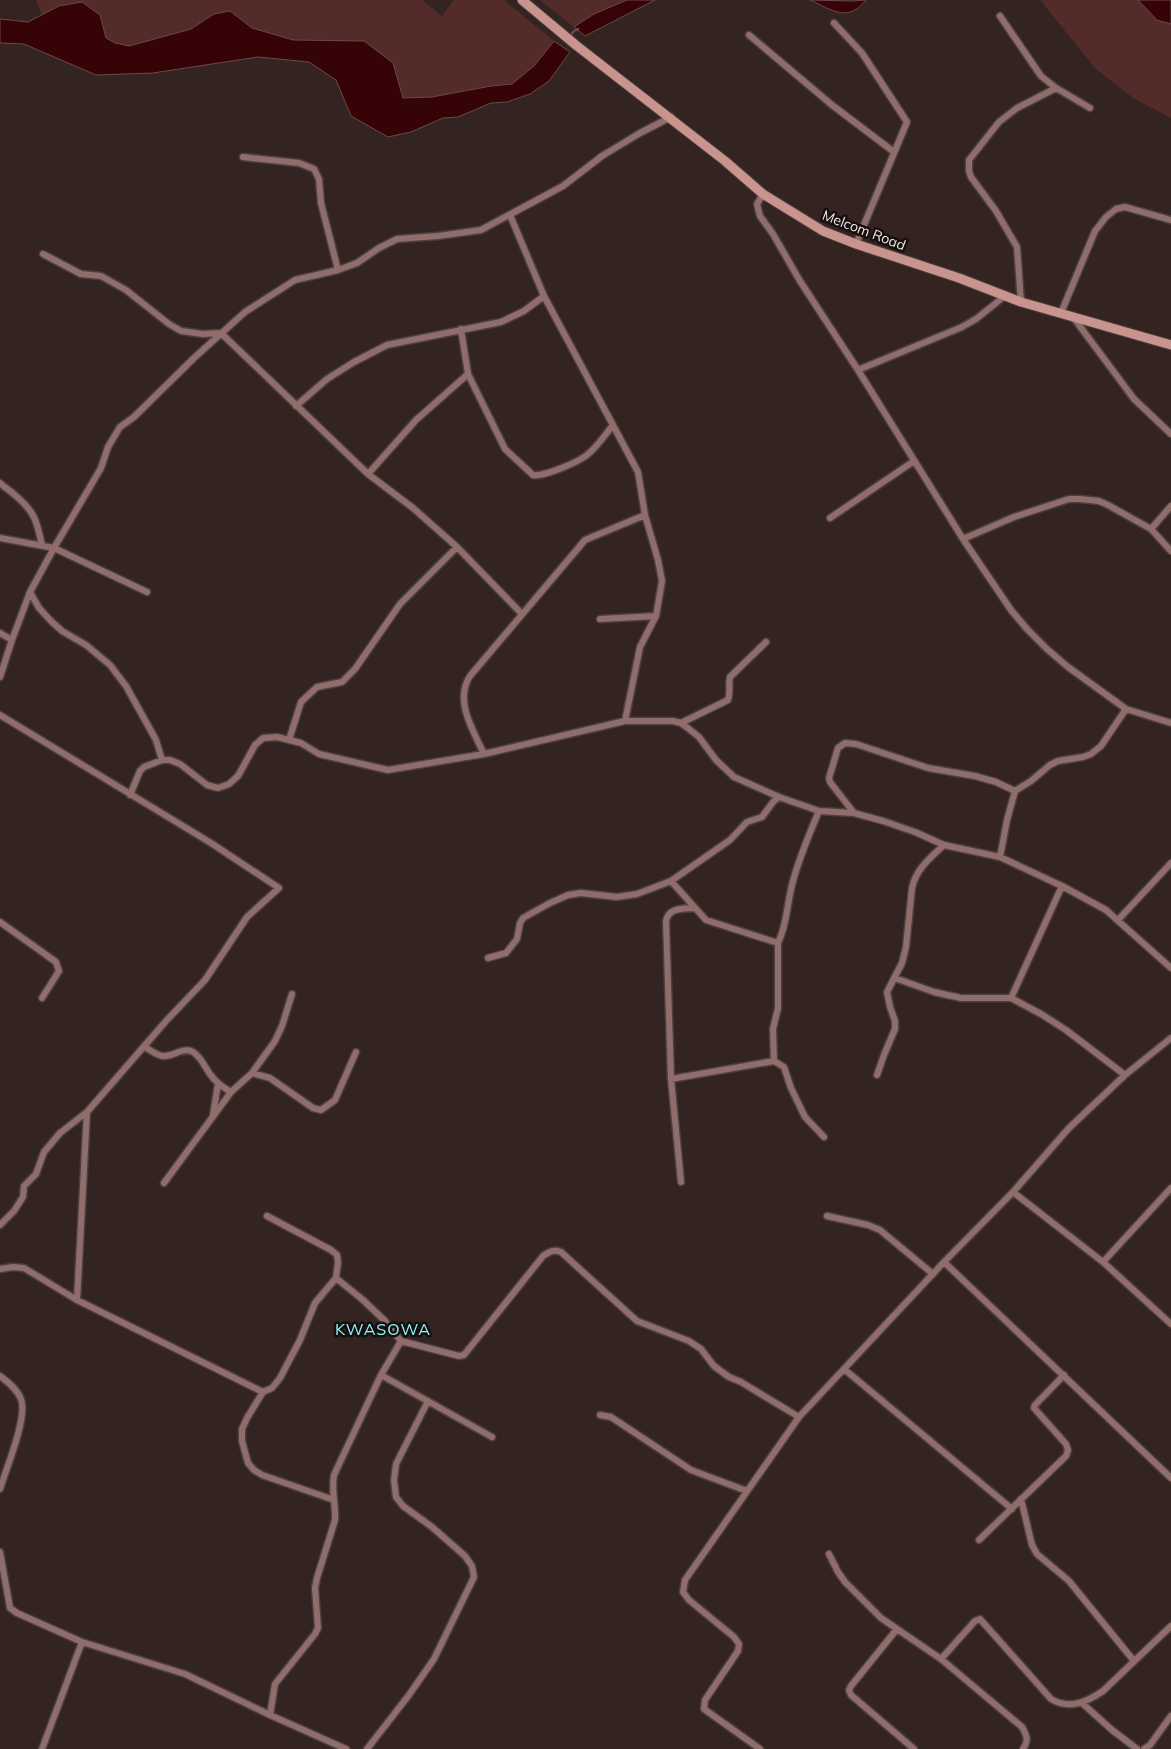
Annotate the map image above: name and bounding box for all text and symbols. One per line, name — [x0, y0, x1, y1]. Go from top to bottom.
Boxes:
street label: Melcom Road — [820, 206, 908, 254]
district label: KWASOWA — [335, 1319, 431, 1339]

